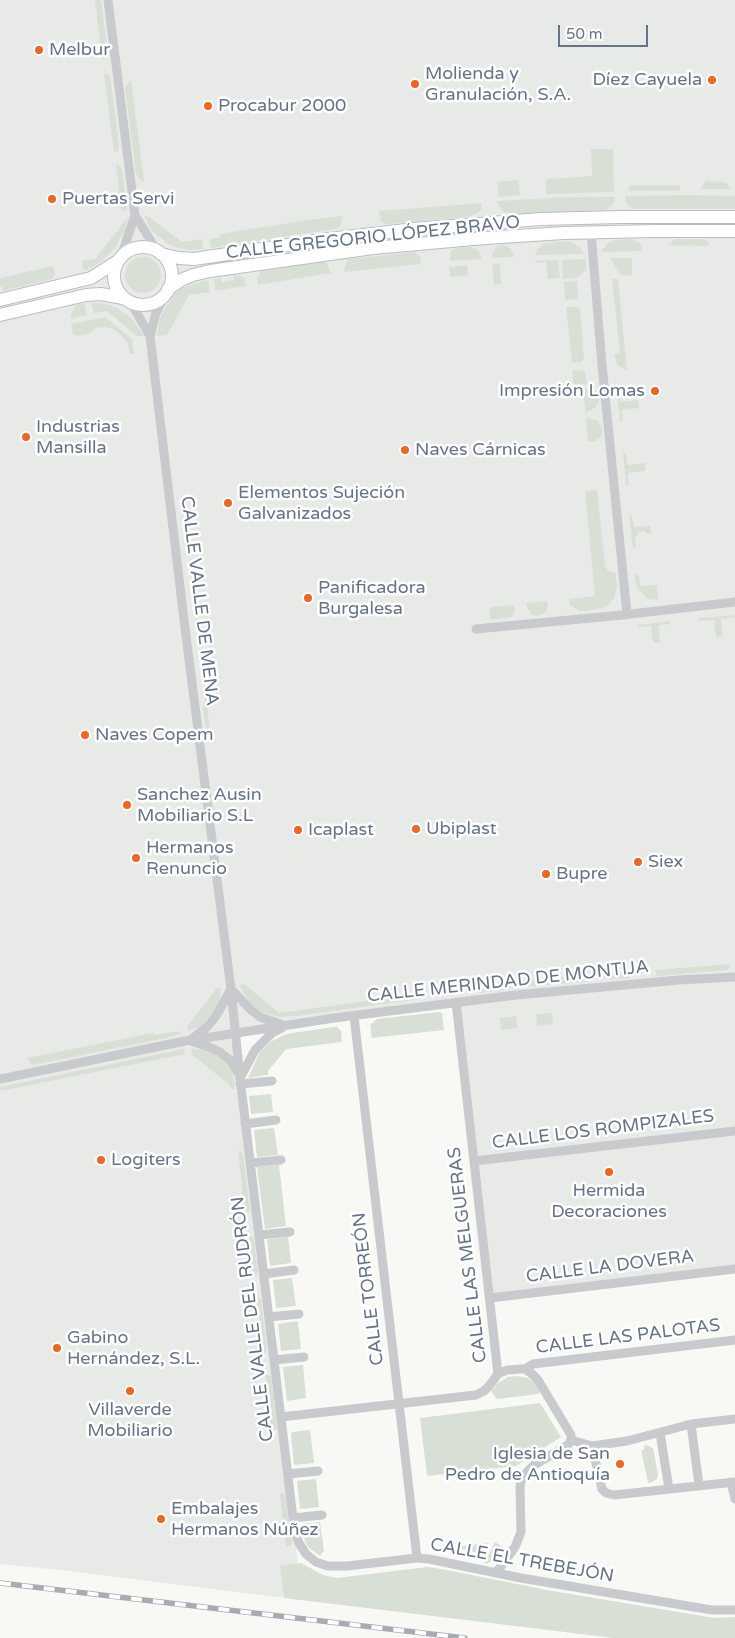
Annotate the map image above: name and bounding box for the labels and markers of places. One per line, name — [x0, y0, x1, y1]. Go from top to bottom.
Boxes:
place label: Melbur — [49, 39, 110, 61]
marker: Melbur — [33, 44, 45, 56]
place label: Molienda y Granulación, S.A. — [425, 63, 571, 106]
place label: Díez Cayuela — [592, 69, 702, 91]
marker: Díez Cayuela — [706, 74, 718, 86]
marker: Molienda y Granulación, S.A. — [409, 78, 421, 90]
place label: Procabur 2000 — [218, 95, 346, 117]
marker: Procabur 2000 — [202, 100, 214, 112]
place label: Puertas Servi — [62, 188, 175, 210]
marker: Puertas Servi — [46, 193, 58, 205]
place label: Impresión Lomas — [499, 380, 645, 402]
marker: Impresión Lomas — [649, 385, 661, 397]
place label: Industrias Mansilla — [36, 416, 120, 458]
marker: Industrias Mansilla — [20, 431, 32, 443]
place label: Naves Cárnicas — [415, 439, 546, 461]
marker: Naves Cárnicas — [399, 444, 411, 456]
place label: Elementos Sujeción Galvanizados — [238, 482, 405, 524]
marker: Elementos Sujeción Galvanizados — [222, 497, 234, 509]
place label: Panificadora Burgalesa — [318, 577, 426, 620]
marker: Panificadora Burgalesa — [302, 592, 314, 604]
place label: Naves Copem — [95, 724, 214, 746]
marker: Naves Copem — [79, 729, 91, 741]
place label: Sanchez Ausin Mobiliario S.L — [137, 784, 262, 826]
marker: Sanchez Ausin Mobiliario S.L — [121, 799, 133, 811]
place label: Ubiplast — [426, 818, 497, 840]
place label: Icaplast — [308, 819, 374, 841]
marker: Ubiplast — [410, 823, 422, 835]
marker: Icaplast — [292, 824, 304, 836]
place label: Hermanos Renuncio — [146, 837, 234, 880]
place label: Siex — [648, 851, 683, 873]
marker: Hermanos Renuncio — [130, 852, 142, 864]
marker: Siex — [632, 856, 644, 868]
place label: Bupre — [556, 863, 607, 885]
marker: Bupre — [540, 868, 552, 880]
place label: Logiters — [111, 1149, 181, 1171]
marker: Logiters — [95, 1154, 107, 1166]
marker: Hermida Decoraciones — [603, 1166, 615, 1178]
place label: Hermida Decoraciones — [551, 1180, 667, 1222]
place label: Gabino Hernández, S.L. — [67, 1327, 200, 1370]
marker: Gabino Hernández, S.L. — [51, 1342, 63, 1354]
marker: Villaverde Mobiliario — [124, 1385, 136, 1397]
place label: Villaverde Mobiliario — [87, 1399, 173, 1442]
place label: Iglesia de San Pedro de Antioquía — [445, 1443, 610, 1486]
marker: Iglesia de San Pedro de Antioquía — [614, 1458, 626, 1470]
place label: Embalajes Hermanos Núñez — [171, 1498, 319, 1540]
marker: Embalajes Hermanos Núñez — [155, 1513, 167, 1525]

